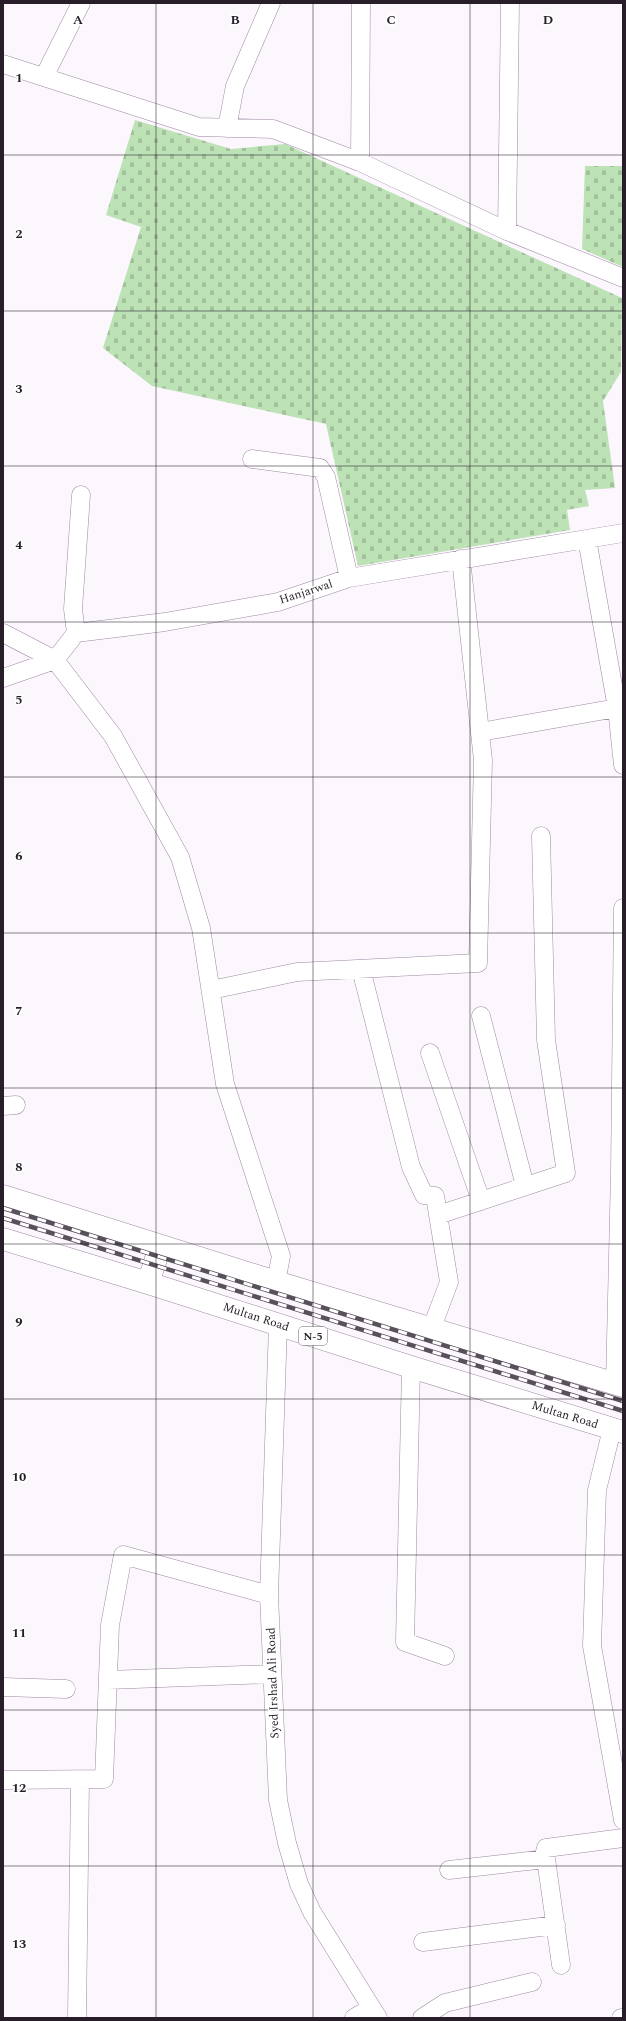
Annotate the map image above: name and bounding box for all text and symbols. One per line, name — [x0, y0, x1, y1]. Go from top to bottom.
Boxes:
text: A — [73, 10, 83, 30]
text: B — [230, 10, 240, 30]
text: C — [386, 10, 396, 30]
text: D — [543, 10, 553, 30]
text: 1 — [15, 68, 23, 88]
text: 2 — [15, 224, 23, 244]
text: 3 — [15, 379, 23, 399]
text: 4 — [15, 535, 23, 555]
street label: Hanjarwal — [277, 574, 335, 610]
text: 5 — [15, 690, 23, 710]
text: 6 — [15, 846, 23, 866]
text: 7 — [15, 1001, 23, 1021]
text: 8 — [15, 1157, 23, 1177]
street label: Multan Road — [220, 1297, 292, 1337]
text: 9 — [15, 1312, 23, 1332]
road number: N-5 — [299, 1327, 327, 1345]
street label: Multan Road — [529, 1396, 601, 1434]
text: 10 — [12, 1467, 26, 1487]
text: 11 — [12, 1623, 26, 1643]
street label: Syed Irshad Ali Road — [262, 1627, 284, 1739]
text: 12 — [12, 1778, 26, 1798]
text: 13 — [12, 1934, 26, 1954]

